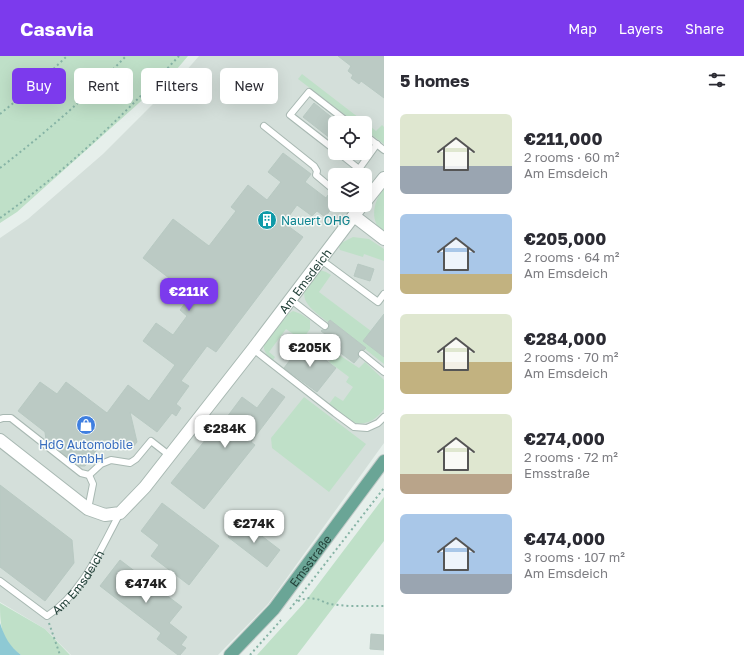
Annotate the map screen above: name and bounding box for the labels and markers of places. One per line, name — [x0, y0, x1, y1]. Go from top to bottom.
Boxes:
building icon: Nauert OHG — [256, 209, 278, 231]
place label: Nauert OHG — [281, 213, 350, 228]
pin: €211K — [161, 278, 217, 312]
pin: €205K — [282, 334, 338, 368]
shop icon: HdG Automobile GmbH — [75, 414, 97, 436]
pin: €284K — [197, 415, 253, 449]
place label: HdG Automobile GmbH — [39, 437, 133, 466]
pin: €274K — [226, 510, 282, 544]
pin: €474K — [118, 570, 174, 604]

